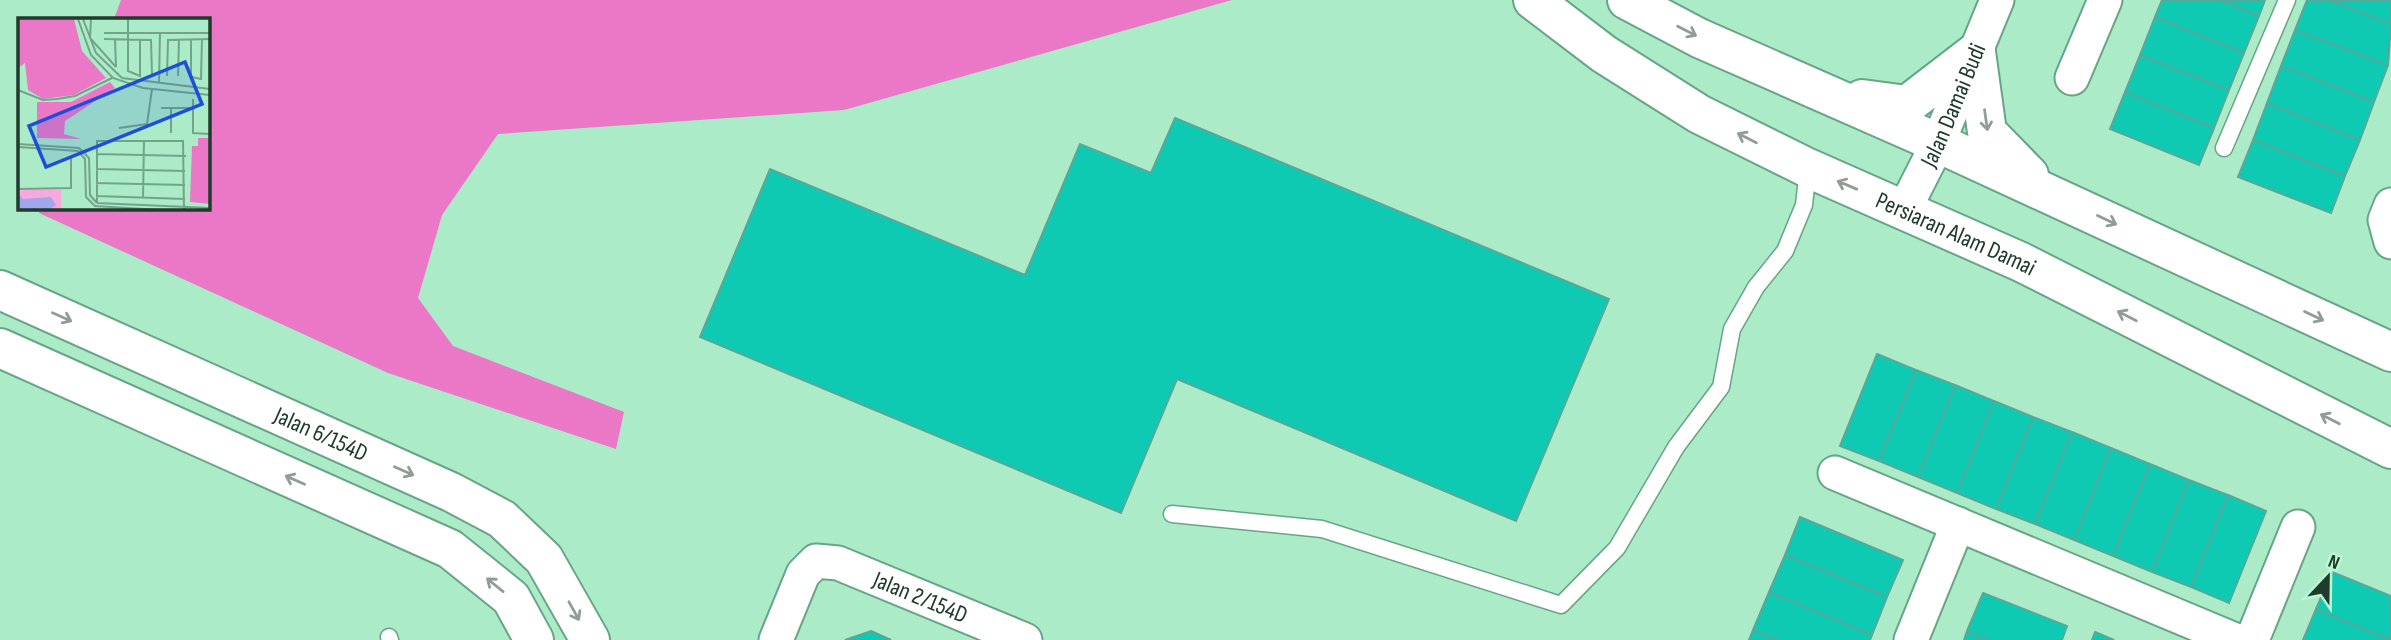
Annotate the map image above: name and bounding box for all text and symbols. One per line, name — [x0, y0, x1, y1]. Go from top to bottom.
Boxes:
inset map — [18, 18, 210, 210]
one-way arrow — [1676, 25, 1697, 39]
street label: Jalan Damai Budi — [1913, 39, 1992, 172]
one-way arrow — [1979, 108, 1992, 131]
one-way arrow — [1737, 130, 1758, 144]
one-way arrow — [1837, 178, 1858, 191]
street label: Persiaran Alam Damai — [1871, 185, 2041, 282]
one-way arrow — [2096, 214, 2117, 228]
one-way arrow — [2117, 308, 2138, 322]
one-way arrow — [2302, 310, 2324, 323]
one-way arrow — [51, 311, 72, 325]
street label: Jalan 6/154D — [269, 400, 373, 467]
one-way arrow — [2320, 411, 2341, 425]
one-way arrow — [393, 465, 414, 478]
one-way arrow — [285, 473, 306, 486]
north arrow — [2293, 542, 2363, 612]
text: N — [2325, 550, 2343, 575]
street label: Jalan 2/154D — [868, 564, 972, 629]
one-way arrow — [486, 578, 504, 593]
one-way arrow — [567, 601, 581, 621]

